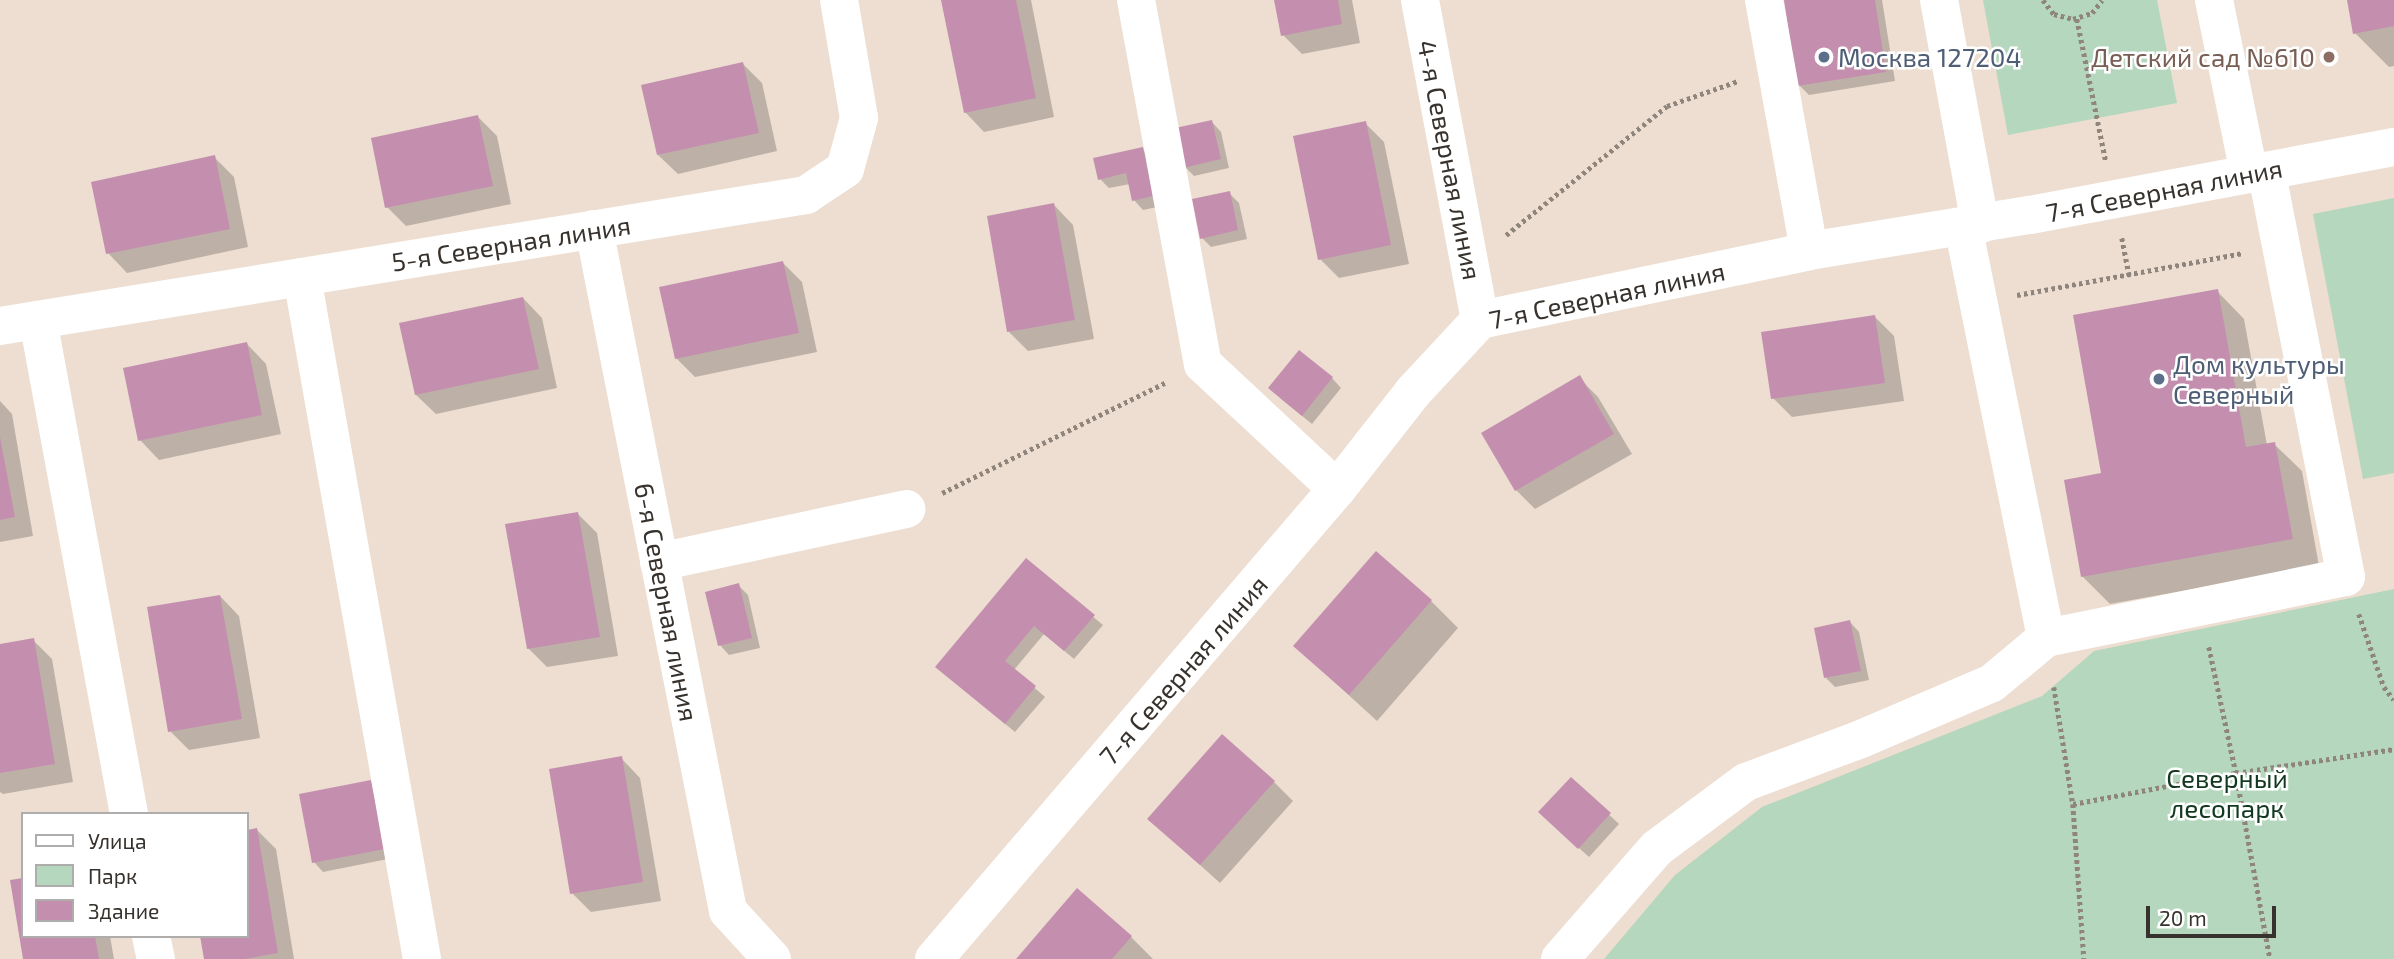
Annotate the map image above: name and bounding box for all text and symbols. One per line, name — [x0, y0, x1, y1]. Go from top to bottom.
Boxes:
street label: 4-я Северная линия — [1411, 37, 1489, 283]
place label: Москва 127204 — [1838, 41, 2021, 73]
place label: Детский сад №610 — [2091, 41, 2315, 73]
marker: Москва 127204 — [1816, 49, 1832, 65]
marker: Детский сад №610 — [2321, 49, 2337, 65]
street label: 7-я Северная линия — [2043, 152, 2285, 228]
street label: 5-я Северная линия — [389, 209, 633, 277]
street label: 7-я Северная линия — [1486, 255, 1728, 335]
place label: Дом культуры Северный — [2173, 348, 2345, 410]
marker: Дом культуры Северный — [2151, 371, 2167, 387]
street label: 6-я Северная линия — [629, 480, 705, 724]
street label: 7-я Северная линия — [1092, 569, 1274, 771]
park label: Северный лесопарк — [2166, 762, 2288, 824]
legend — [21, 812, 248, 938]
text: Улица — [88, 828, 147, 853]
text: Парк — [88, 863, 137, 888]
scale bar — [2149, 892, 2278, 936]
text: Здание — [88, 898, 159, 923]
text: 20 m — [2159, 905, 2207, 930]

